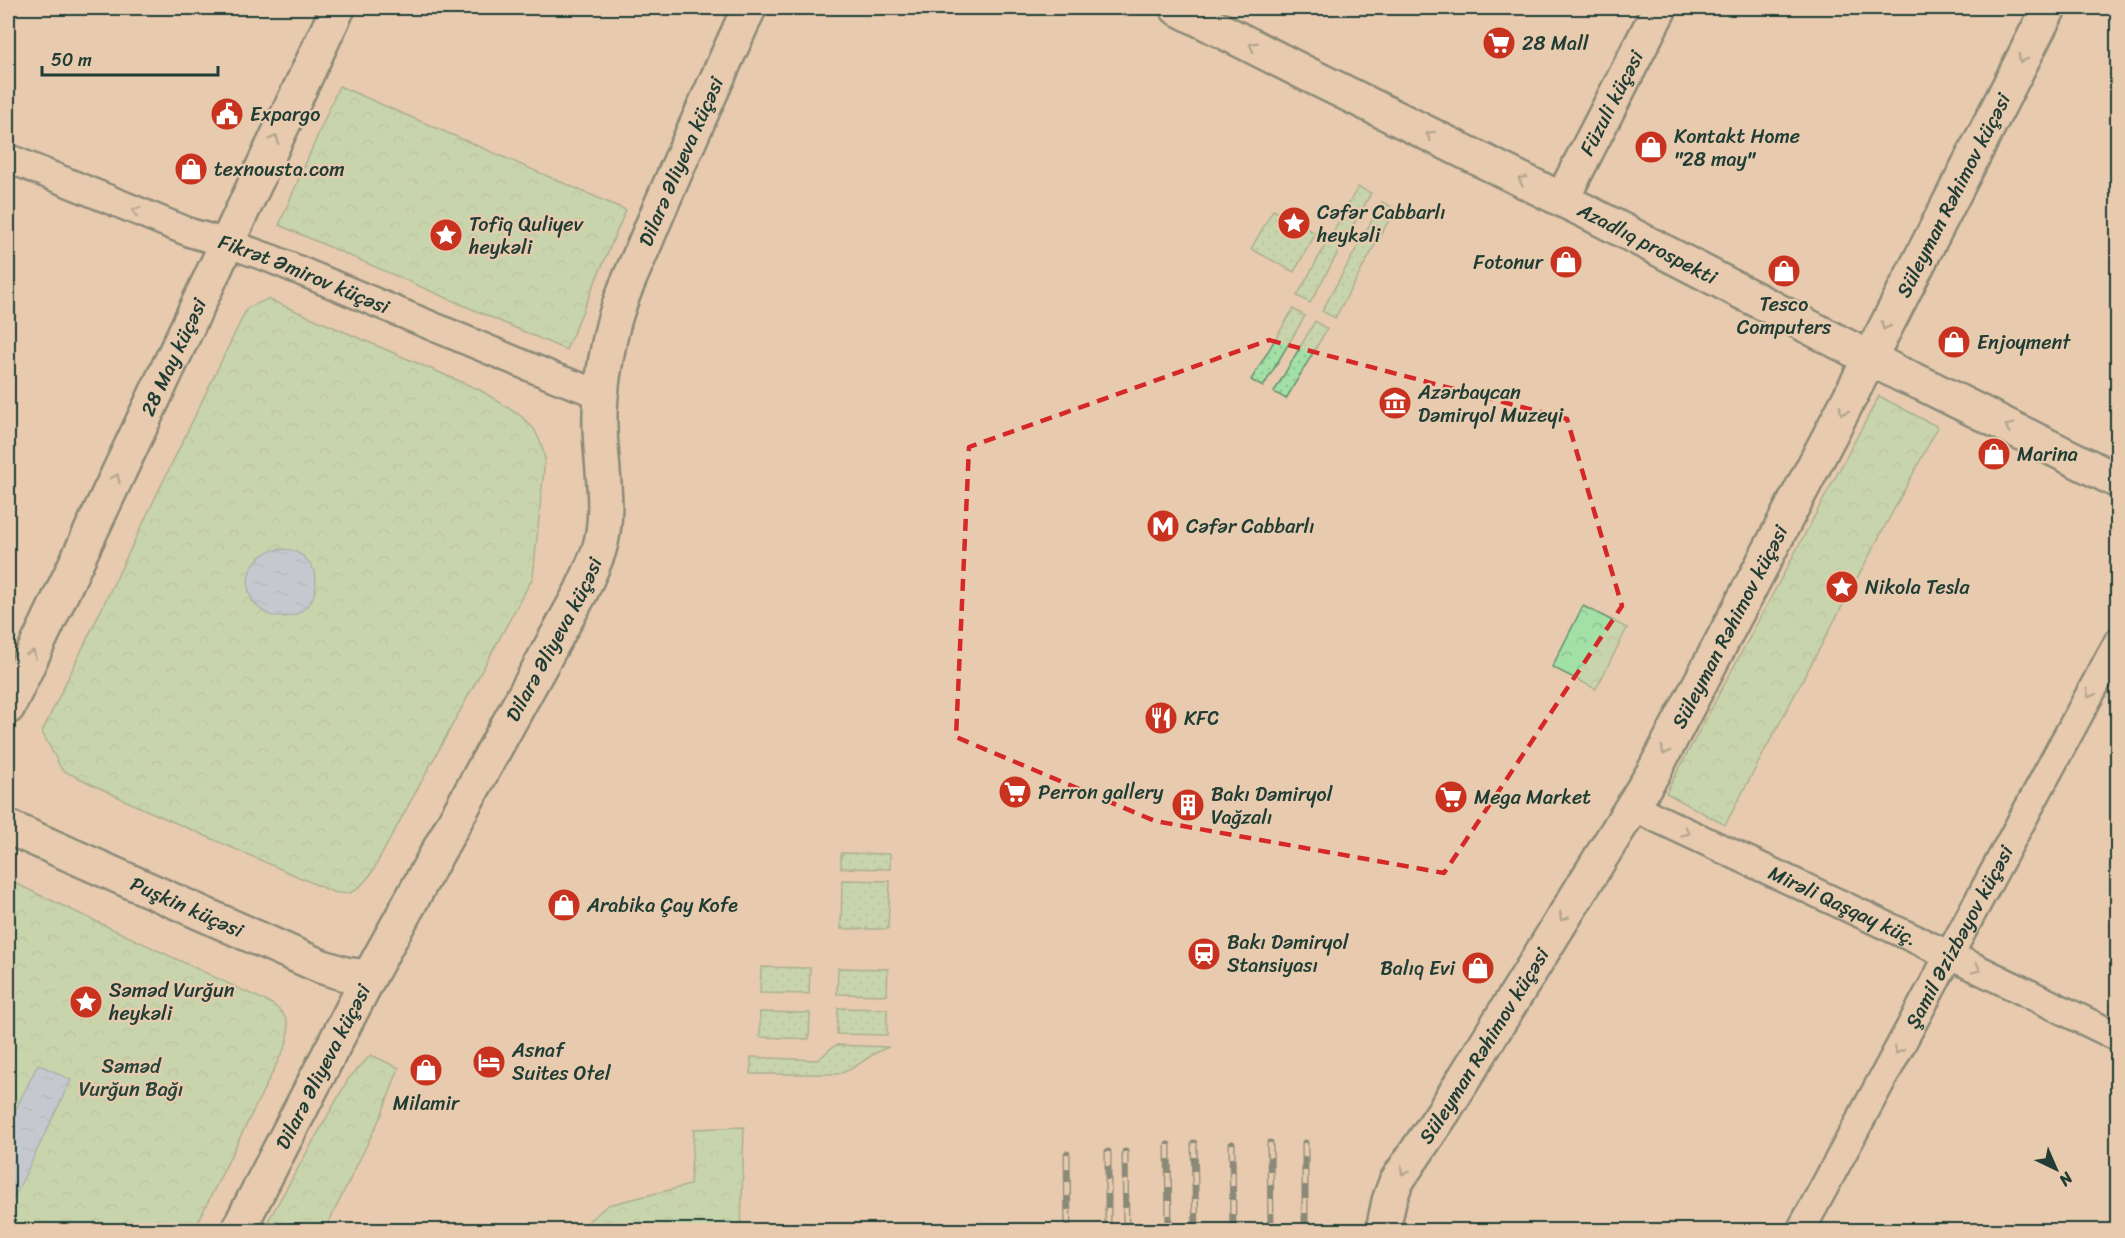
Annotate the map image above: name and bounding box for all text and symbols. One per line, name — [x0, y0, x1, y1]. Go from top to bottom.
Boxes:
supermarket icon: 28 Mall — [1481, 25, 1517, 61]
place label: 28 Mall — [1522, 26, 1590, 61]
scale bar — [42, 39, 218, 77]
one-way arrow — [1248, 42, 1259, 54]
street label: Füzuli küçəsi — [1570, 43, 1654, 162]
text: 50 m — [51, 44, 92, 76]
one-way arrow — [2018, 53, 2029, 64]
street label: Dilarə Əliyeva küçəsi — [628, 70, 734, 252]
street label: Süleyman Rəhimov küçəsi — [1886, 85, 2021, 304]
public building icon: Expargo — [209, 96, 245, 132]
place label: Expargo — [250, 97, 320, 132]
place label: Kontakt Home "28 may" — [1674, 119, 1800, 177]
shop icon: Kontakt Home "28 may" — [1633, 129, 1669, 165]
one-way arrow — [1426, 130, 1437, 142]
one-way arrow — [267, 135, 279, 146]
shop icon: texnousta.com — [173, 151, 209, 187]
place label: texnousta.com — [214, 152, 345, 187]
one-way arrow — [1518, 175, 1529, 187]
street label: Azadlıq prospekti — [1571, 192, 1724, 294]
place label: Cəfər Cabbarlı heykəli — [1316, 195, 1446, 253]
place icon: Cəfər Cabbarlı heykəli — [1276, 205, 1312, 241]
one-way arrow — [132, 206, 143, 218]
place label: Tofiq Quliyev heykəli — [468, 207, 585, 265]
place icon: Tofiq Quliyev heykəli — [428, 217, 464, 253]
street label: Fikrət Əmirov küçəsi — [214, 224, 397, 324]
shop icon: Fotonur — [1548, 244, 1584, 280]
place label: Fotonur — [1473, 245, 1544, 280]
shop icon: Tesco Computers — [1766, 253, 1802, 289]
place label: Tesco Computers — [1737, 287, 1832, 345]
street label: 28 May küçəsi — [130, 291, 217, 422]
one-way arrow — [1881, 320, 1892, 331]
shop icon: Enjoyment — [1936, 324, 1972, 360]
place label: Enjoyment — [1977, 325, 2071, 360]
place label: Azərbaycan Dəmiryol Muzeyi — [1417, 375, 1565, 433]
museum icon: Azərbaycan Dəmiryol Muzeyi — [1377, 385, 1413, 421]
one-way arrow — [1838, 404, 1850, 415]
one-way arrow — [2004, 422, 2015, 434]
shop icon: Marina — [1976, 436, 2012, 472]
place label: Marina — [2017, 437, 2078, 472]
one-way arrow — [108, 474, 120, 485]
metro station icon: Cəfər Cabbarlı — [1145, 508, 1181, 544]
place label: Cəfər Cabbarlı — [1186, 509, 1315, 544]
street label: Süleyman Rəhimov küçəsi — [1662, 517, 1798, 735]
street label: Dilarə Əliyeva küçəsi — [495, 551, 613, 728]
place icon: Nikola Tesla — [1824, 569, 1860, 605]
place label: Nikola Tesla — [1865, 570, 1971, 605]
one-way arrow — [25, 650, 37, 661]
one-way arrow — [2086, 688, 2097, 698]
restaurant icon: KFC — [1143, 700, 1179, 736]
place label: KFC — [1184, 701, 1219, 736]
one-way arrow — [1661, 745, 1672, 755]
supermarket icon: Perron gallery — [997, 774, 1033, 810]
place label: Perron gallery — [1038, 775, 1164, 810]
place label: Bakı Dəmiryol Vağzalı — [1211, 777, 1334, 835]
supermarket icon: Mega Market — [1433, 779, 1469, 815]
place label: Mega Market — [1474, 780, 1591, 815]
building icon: Bakı Dəmiryol Vağzalı — [1170, 787, 1206, 823]
one-way arrow — [1679, 825, 1690, 837]
street label: Şamil Əzizbəyov küçəsi — [1895, 838, 2024, 1035]
street label: Mirəli Qaşqay küç. — [1762, 855, 1924, 956]
street label: Puşkin küçəsi — [125, 866, 251, 948]
shop icon: Arabika Çay Kofe — [546, 887, 582, 923]
place label: Arabika Çay Kofe — [586, 888, 738, 923]
one-way arrow — [1560, 911, 1571, 922]
place label: Bakı Dəmiryol Stansiyası — [1227, 925, 1350, 983]
station icon: Bakı Dəmiryol Stansiyası — [1186, 936, 1222, 972]
street label: Süleyman Rəhimov küçəsi — [1409, 939, 1559, 1151]
shop icon: Balıq Evi — [1460, 950, 1496, 986]
place label: Balıq Evi — [1380, 951, 1456, 986]
one-way arrow — [1970, 961, 1981, 973]
place label: Səməd Vurğun heykəli — [108, 973, 235, 1031]
street label: Dilarə Əliyeva küçəsi — [265, 976, 381, 1156]
place icon: Səməd Vurğun heykəli — [68, 984, 104, 1020]
place label: Asnaf Suites Otel — [511, 1033, 612, 1091]
hotel icon: Asnaf Suites Otel — [471, 1044, 507, 1080]
one-way arrow — [1894, 1044, 1905, 1055]
park label: Səməd Vurğun Bağı — [79, 1049, 183, 1107]
shop icon: Milamir — [408, 1052, 444, 1088]
place label: Milamir — [393, 1086, 460, 1121]
north arrow — [2026, 1139, 2086, 1199]
text: N — [2051, 1164, 2081, 1194]
one-way arrow — [1400, 1165, 1411, 1176]

